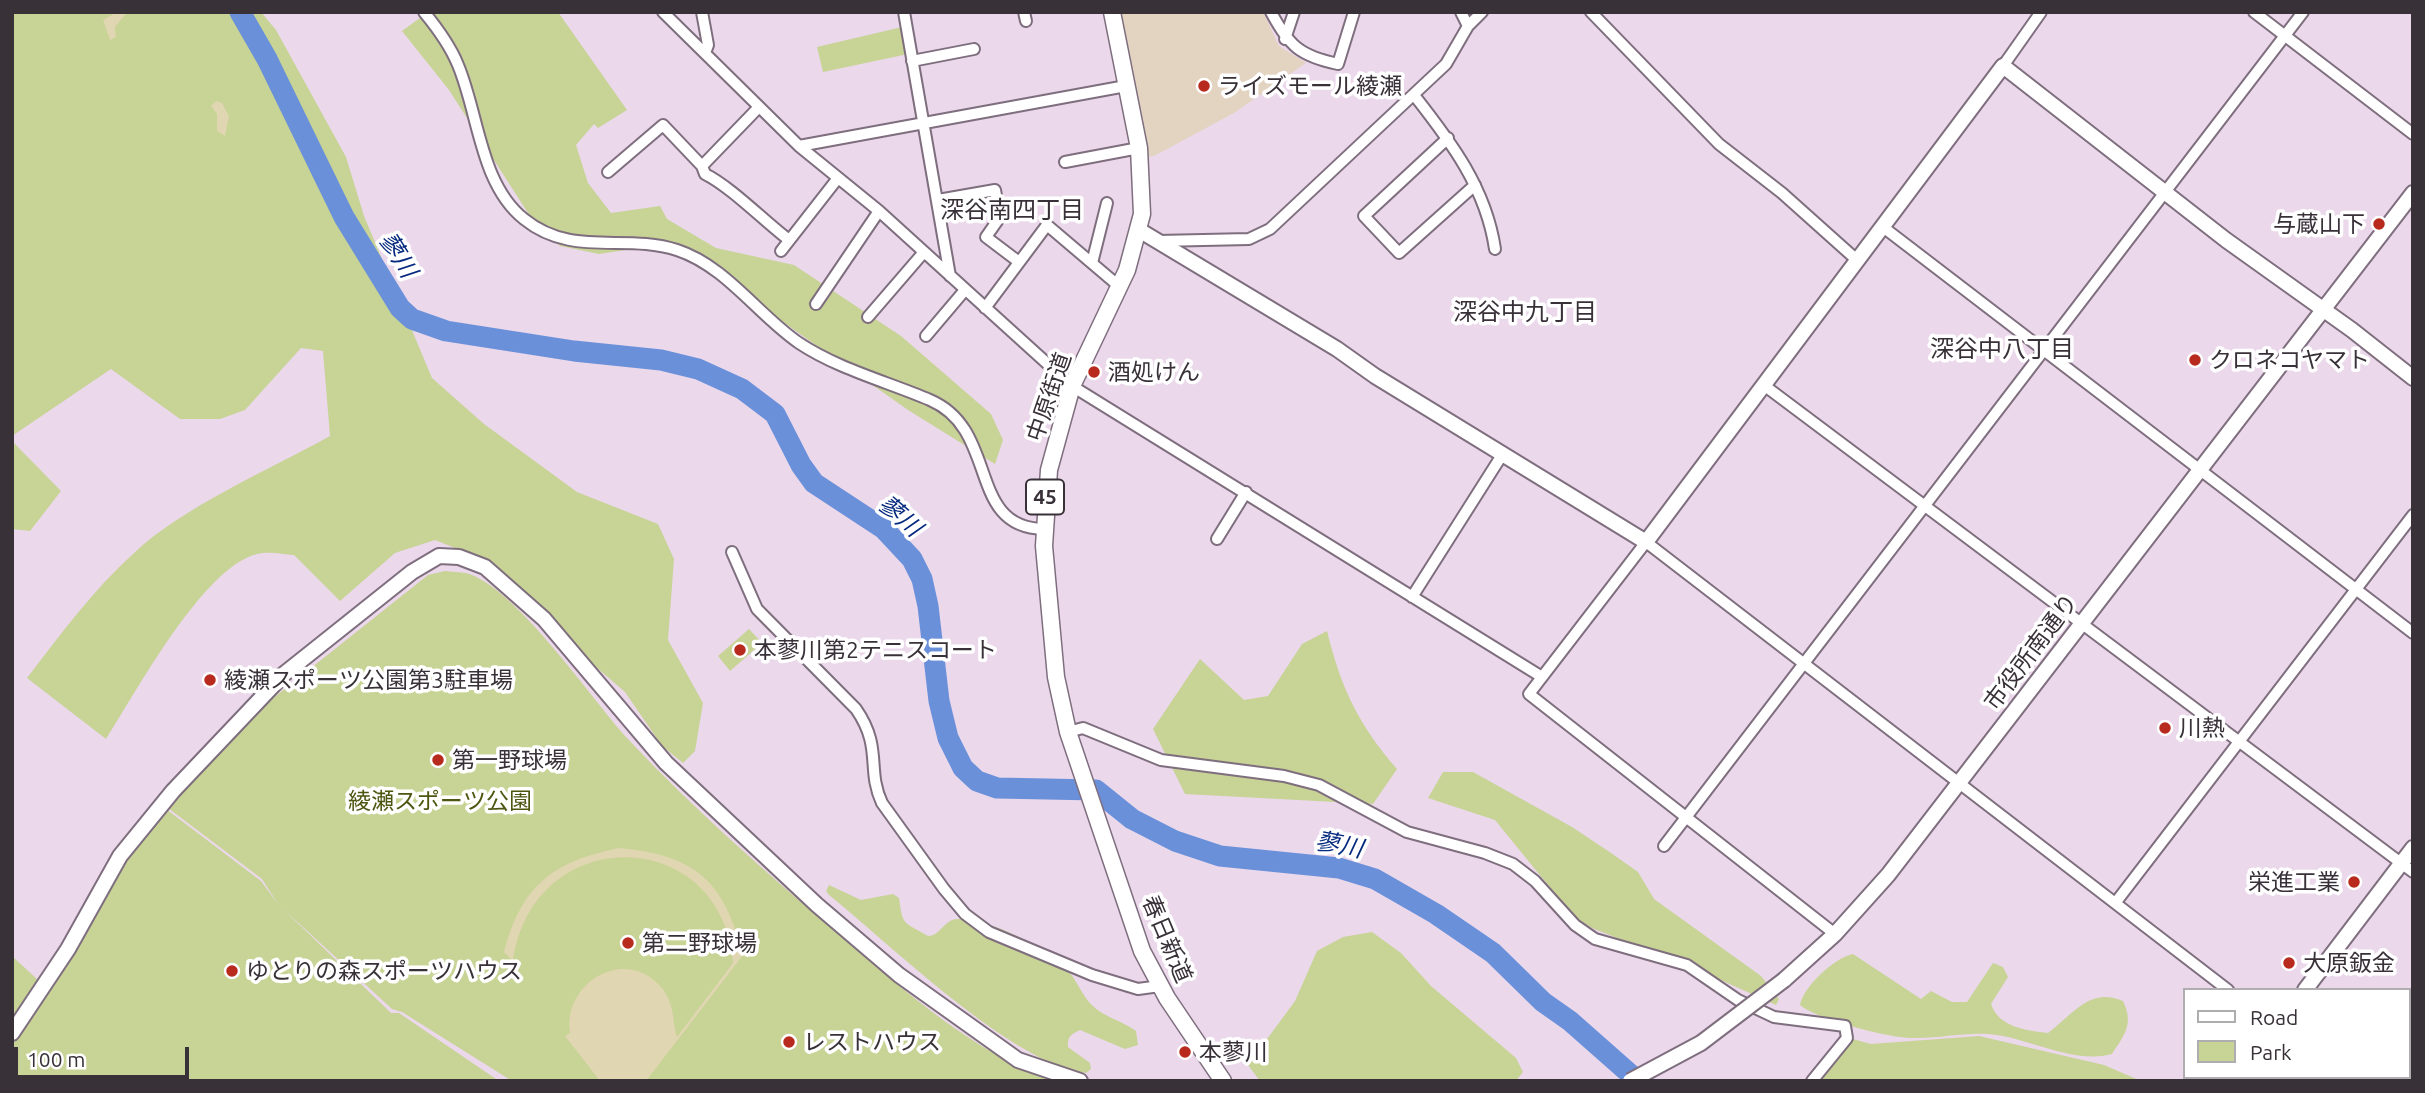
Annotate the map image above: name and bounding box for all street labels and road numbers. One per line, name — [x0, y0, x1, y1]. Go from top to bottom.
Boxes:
street label: 中原街道 — [1021, 349, 1077, 445]
road number: 45 — [1026, 480, 1064, 514]
street label: 市役所南通り — [1978, 589, 2084, 715]
street label: 春日新道 — [1136, 891, 1198, 987]

